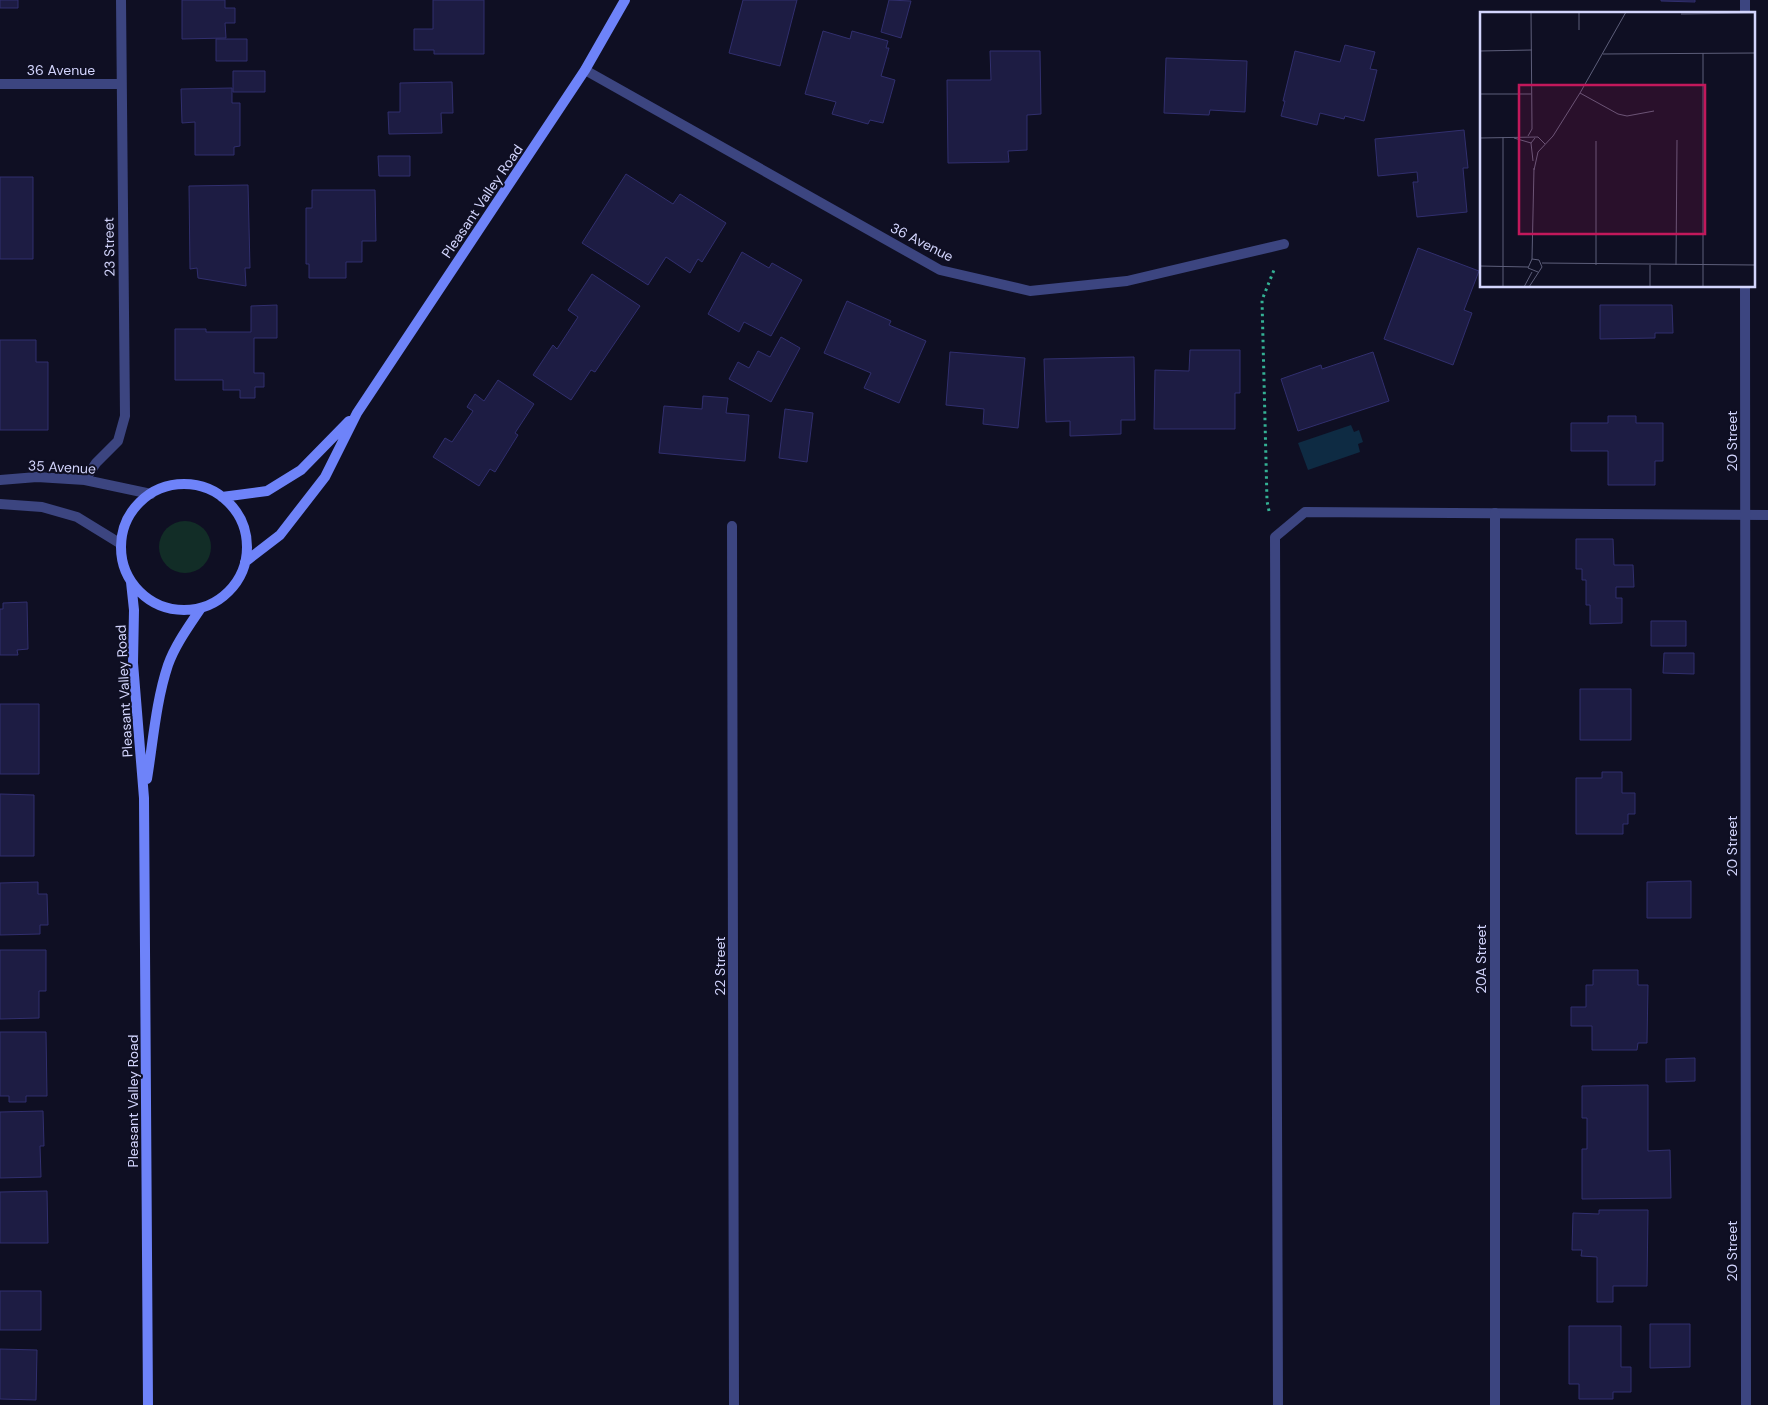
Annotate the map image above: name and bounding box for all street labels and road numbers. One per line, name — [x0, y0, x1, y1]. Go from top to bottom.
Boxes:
street label: 36 Avenue — [27, 61, 95, 79]
street label: Pleasant Valley Road — [437, 141, 527, 261]
street label: 23 Street — [99, 217, 119, 277]
street label: 36 Avenue — [887, 218, 957, 266]
street label: 20 Street — [1723, 411, 1741, 471]
street label: 35 Avenue — [28, 456, 97, 478]
street label: Pleasant Valley Road — [112, 624, 136, 758]
street label: 20 Street — [1723, 816, 1741, 876]
street label: 20A Street — [1472, 924, 1490, 994]
street label: 22 Street — [711, 936, 729, 996]
street label: Pleasant Valley Road — [124, 1035, 142, 1167]
street label: 20 Street — [1723, 1221, 1741, 1281]

